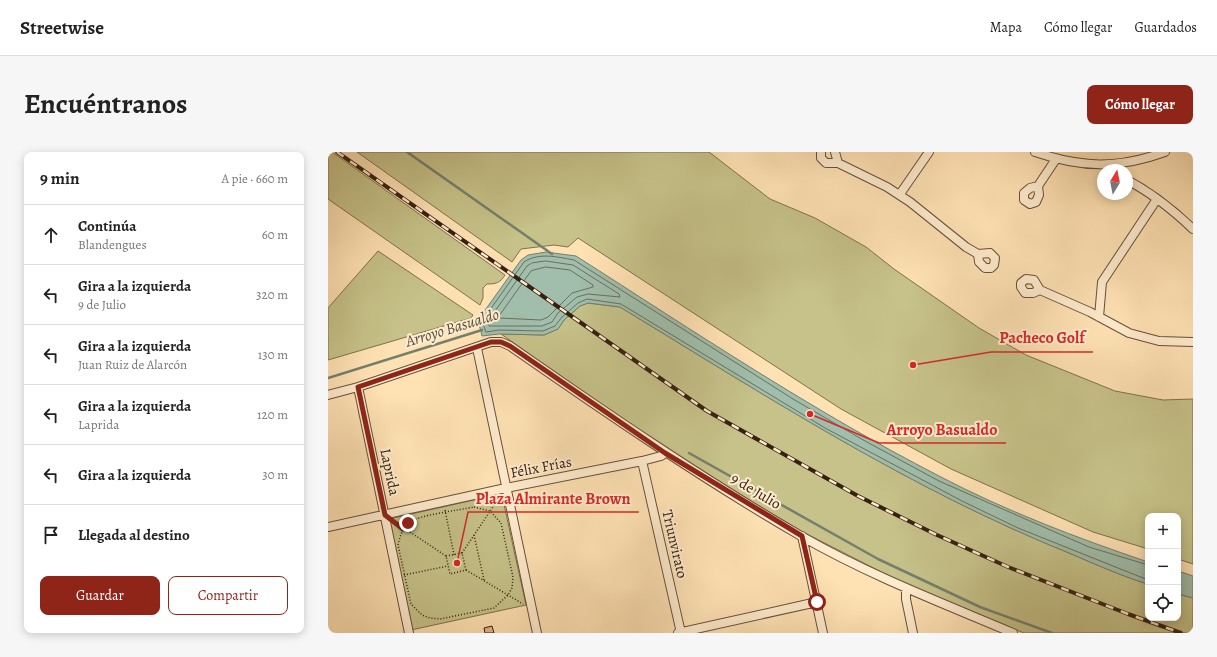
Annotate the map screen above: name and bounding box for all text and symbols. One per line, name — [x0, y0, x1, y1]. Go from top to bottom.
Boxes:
text: Streetwise — [20, 15, 104, 41]
text: Mapa — [990, 18, 1022, 37]
text: Cómo llegar — [1044, 18, 1112, 37]
text: Guardados — [1134, 18, 1197, 37]
text: Encuéntranos — [24, 85, 188, 123]
button: Cómo llegar — [1087, 85, 1193, 124]
north arrow — [1097, 164, 1133, 200]
text: 9 min — [40, 167, 80, 190]
text: A pie · 660 m — [221, 170, 288, 187]
text: Continúa — [78, 216, 136, 236]
icon: ahead — [40, 224, 62, 246]
text: 60 m — [262, 226, 288, 243]
text: Blandengues — [78, 236, 147, 253]
text: Gira a la izquierda — [78, 276, 191, 296]
icon: left — [40, 284, 62, 306]
text: 320 m — [256, 286, 288, 303]
text: 9 de Julio — [78, 296, 126, 313]
water label: Arroyo Basualdo — [402, 303, 502, 353]
callout: Pacheco Golf — [991, 324, 1093, 352]
text: Pacheco Golf — [999, 327, 1087, 349]
text: Gira a la izquierda — [78, 336, 191, 356]
icon: left — [40, 344, 62, 366]
text: 130 m — [258, 346, 288, 363]
text: Juan Ruiz de Alarcón — [78, 356, 187, 373]
text: Gira a la izquierda — [78, 396, 191, 416]
icon: left — [40, 404, 62, 426]
text: 120 m — [257, 406, 288, 423]
callout: Arroyo Basualdo — [879, 415, 1006, 443]
text: Laprida — [78, 416, 119, 433]
text: Arroyo Basualdo — [886, 419, 997, 441]
street label: Laprida — [375, 447, 405, 497]
street label: Félix Frías — [509, 451, 573, 483]
icon: left — [40, 464, 62, 486]
text: Gira a la izquierda — [78, 465, 191, 485]
text: 30 m — [262, 466, 288, 483]
street label: 9 de Julio — [727, 468, 785, 514]
callout: Plaza Almirante Brown — [468, 484, 639, 512]
text: Plaza Almirante Brown — [476, 488, 631, 510]
street label: Triunvirato — [657, 508, 693, 580]
map controls — [1145, 513, 1181, 621]
button: + — [1145, 513, 1181, 549]
route end — [399, 514, 417, 532]
icon: arrive — [40, 524, 62, 546]
text: Llegada al destino — [78, 525, 190, 545]
button: − — [1145, 549, 1181, 585]
button: Guardar — [40, 576, 160, 615]
button: Compartir — [168, 576, 288, 615]
button: locate — [1145, 585, 1181, 621]
route start — [808, 593, 826, 611]

